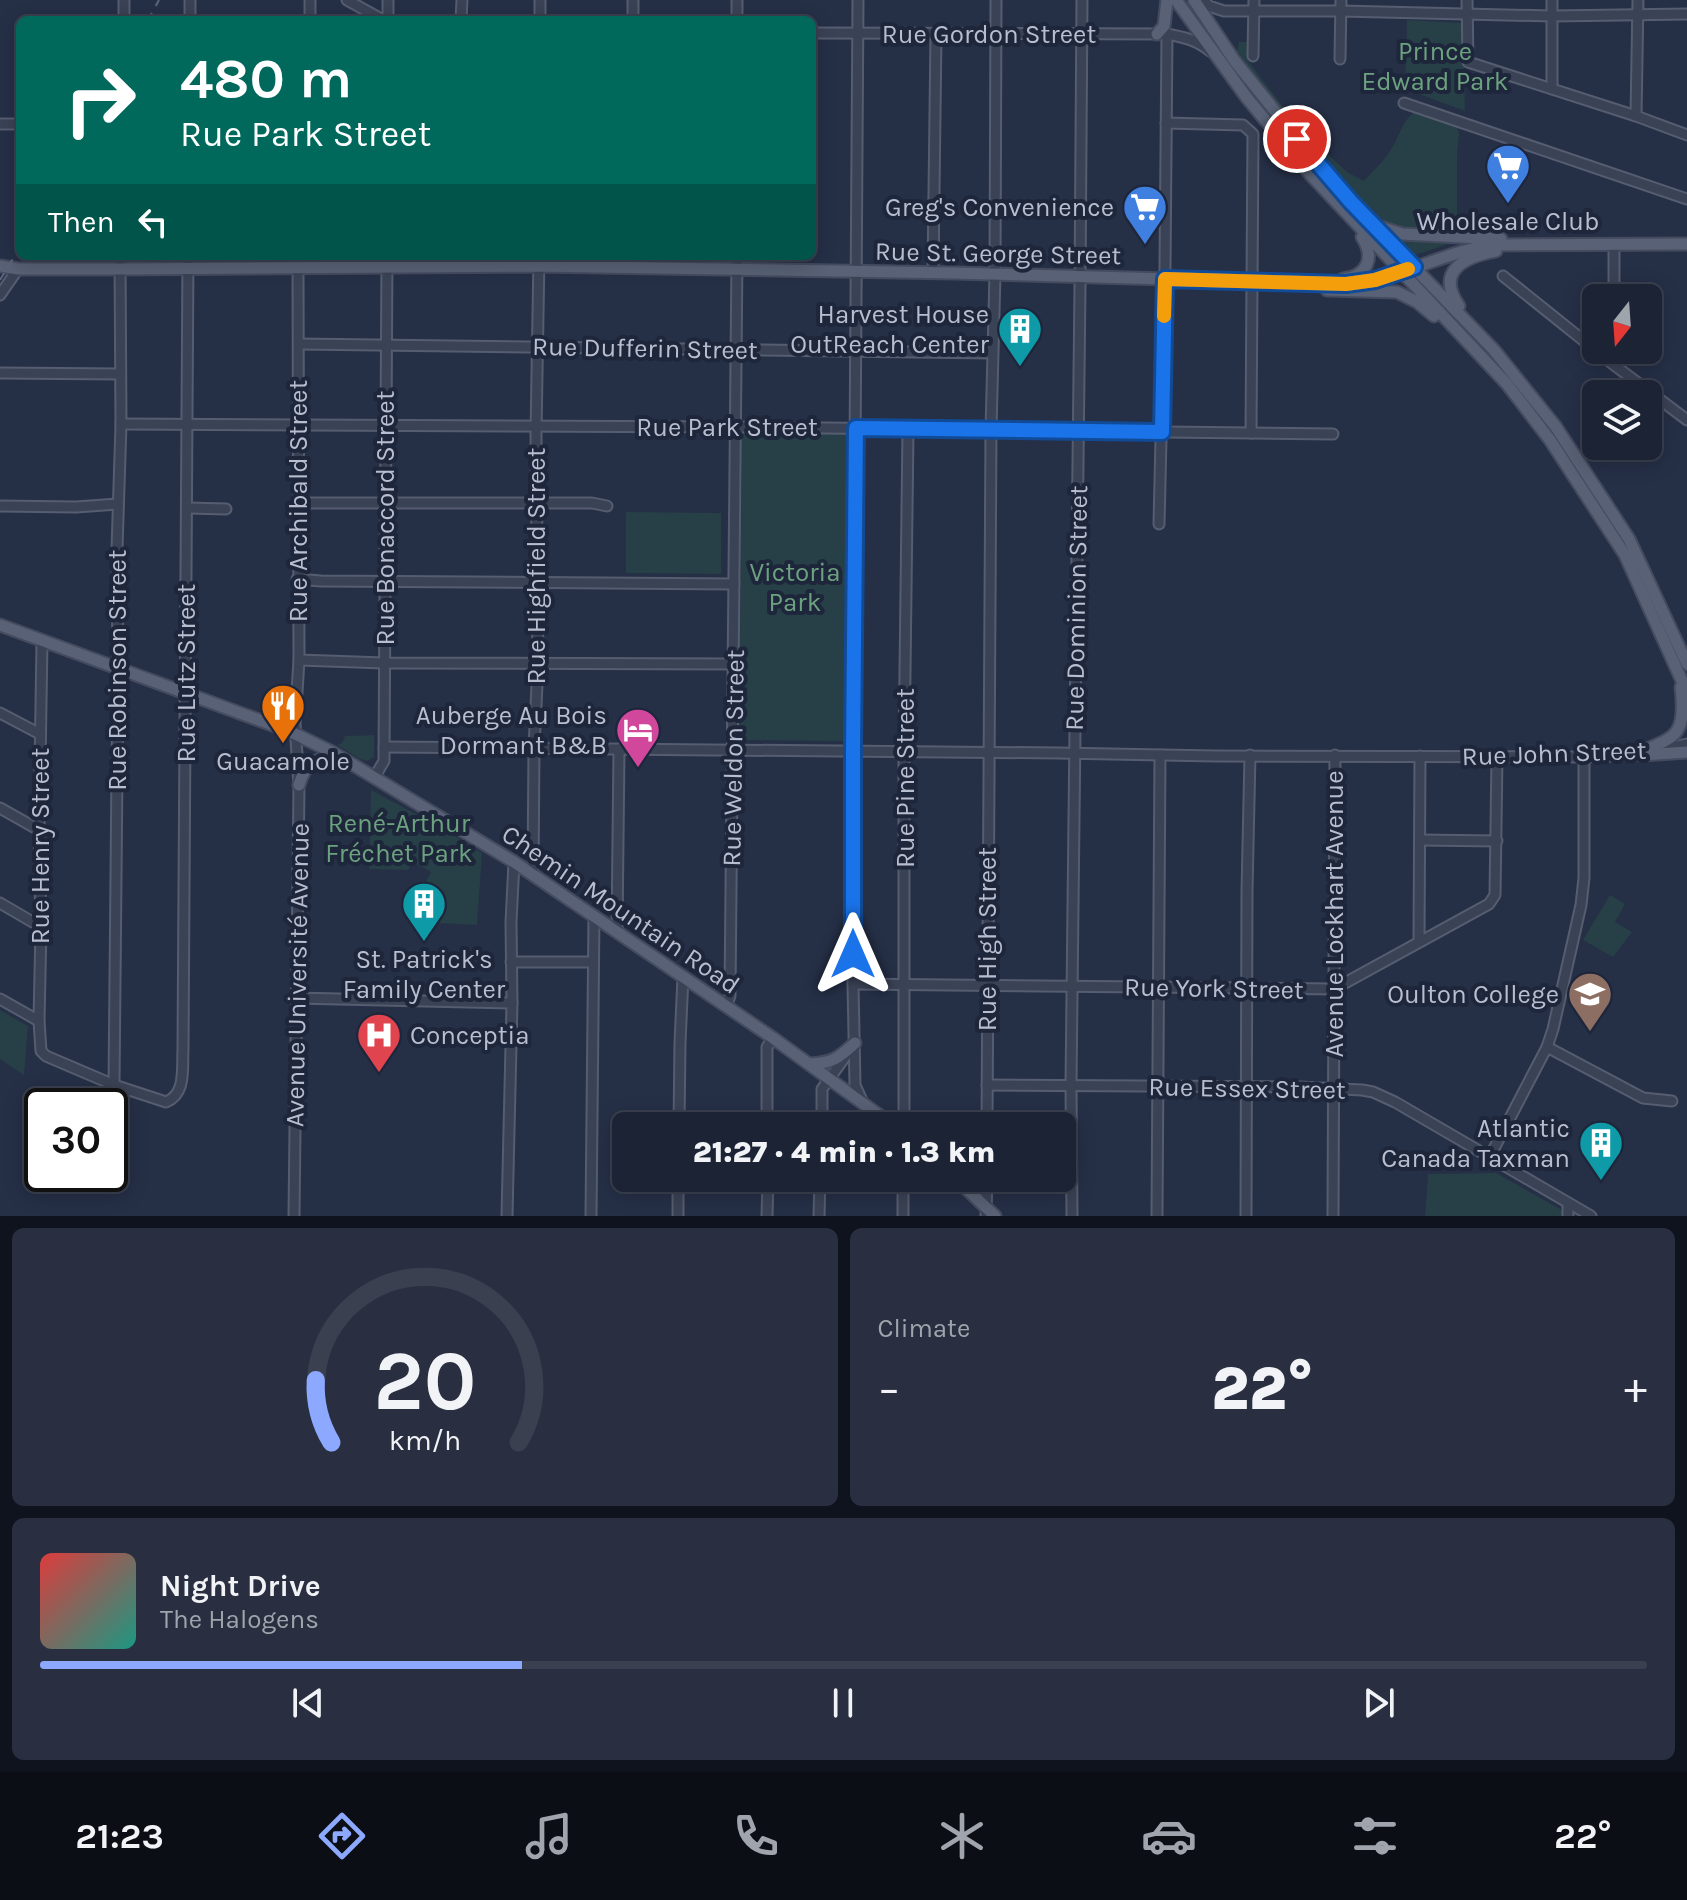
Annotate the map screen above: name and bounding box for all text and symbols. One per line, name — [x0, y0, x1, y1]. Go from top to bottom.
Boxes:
street label: Rue Gordon Street — [882, 19, 1096, 50]
park label: Prince Edward Park — [1362, 36, 1508, 97]
text: 480 m — [180, 46, 352, 111]
icon: right — [48, 48, 152, 152]
pin — [1263, 105, 1331, 173]
text: Rue Park Street — [180, 113, 431, 155]
icon: arrive — [1275, 117, 1319, 161]
supermarket icon: Wholesale Club — [1484, 142, 1532, 205]
supermarket icon: Greg's Convenience — [1121, 183, 1169, 246]
place label: Greg's Convenience — [885, 192, 1114, 223]
icon: left — [131, 200, 175, 244]
text: Then — [48, 204, 115, 240]
place label: Wholesale Club — [1417, 206, 1599, 237]
street label: Rue St. George Street — [875, 236, 1122, 271]
north arrow — [1582, 284, 1662, 364]
map controls — [1582, 284, 1662, 460]
place label: Harvest House OutReach Center — [790, 299, 990, 360]
building icon: Harvest House OutReach Center — [996, 305, 1044, 368]
street label: Rue Dufferin Street — [532, 331, 758, 366]
street label: Rue Archibald Street — [283, 380, 314, 622]
button: layers — [1582, 380, 1662, 460]
street label: Rue Bonaccord Street — [370, 390, 401, 645]
street label: Rue Park Street — [636, 412, 818, 443]
street label: Rue Highfield Street — [521, 447, 552, 684]
street label: Rue Dominion Street — [1059, 485, 1094, 731]
street label: Rue Robinson Street — [102, 549, 133, 791]
park label: Victoria Park — [749, 557, 841, 618]
street label: Rue Lutz Street — [171, 583, 202, 762]
street label: Rue Weldon Street — [716, 649, 751, 867]
restaurant icon: Guacamole — [259, 682, 307, 745]
street label: Rue Pine Street — [890, 688, 921, 868]
place label: Auberge Au Bois Dormant B&B — [416, 700, 607, 761]
hotel icon: Auberge Au Bois Dormant B&B — [614, 706, 662, 769]
street label: Rue John Street — [1461, 735, 1647, 772]
place label: Guacamole — [216, 746, 350, 777]
street label: Rue Henry Street — [25, 747, 56, 944]
street label: Avenue Lockhart Avenue — [1319, 770, 1350, 1058]
park label: René-Arthur Fréchet Park — [325, 808, 473, 869]
street label: Chemin Mountain Road — [496, 818, 746, 1001]
street label: Avenue Université Avenue — [279, 823, 316, 1127]
street label: Rue High Street — [972, 847, 1003, 1031]
building icon: St. Patrick's Family Center — [400, 880, 448, 943]
position arrow — [811, 912, 895, 996]
place label: St. Patrick's Family Center — [343, 944, 506, 1005]
school or university icon: Oulton College — [1566, 970, 1614, 1033]
street label: Rue York Street — [1124, 971, 1304, 1006]
place label: Oulton College — [1387, 979, 1559, 1010]
hospital icon: Conceptia — [355, 1011, 403, 1074]
place label: Conceptia — [410, 1020, 530, 1051]
street label: Rue Essex Street — [1148, 1071, 1346, 1106]
speed limit sign: 30 — [24, 1088, 128, 1192]
place label: Atlantic Canada Taxman — [1381, 1113, 1570, 1174]
building icon: Atlantic Canada Taxman — [1577, 1119, 1625, 1182]
text: 21:27 · 4 min · 1.3 km — [693, 1134, 995, 1170]
text: Climate — [878, 1313, 970, 1344]
text: 20 — [373, 1333, 476, 1430]
text: 22° — [1211, 1354, 1313, 1424]
text: − — [878, 1363, 901, 1414]
text: + — [1624, 1363, 1647, 1414]
text: km/h — [389, 1424, 461, 1457]
text: Night Drive — [160, 1568, 321, 1604]
text: The Halogens — [160, 1604, 319, 1635]
icon: previous — [286, 1681, 330, 1725]
icon: pause — [821, 1681, 865, 1725]
icon: next — [1357, 1681, 1401, 1725]
icon: directions — [314, 1808, 370, 1864]
icon: music — [521, 1808, 577, 1864]
icon: phone — [728, 1808, 784, 1864]
icon: climate — [934, 1808, 990, 1864]
icon: car — [1141, 1808, 1197, 1864]
icon: filters — [1347, 1808, 1403, 1864]
text: 21:23 — [75, 1815, 164, 1857]
text: 22° — [1554, 1815, 1612, 1857]

